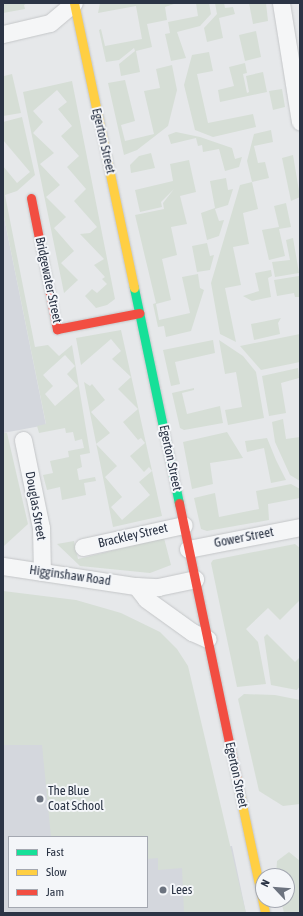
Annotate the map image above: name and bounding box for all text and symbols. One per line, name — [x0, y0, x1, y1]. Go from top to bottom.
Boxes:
street label: Egerton Street — [88, 107, 118, 175]
street label: Bridgewater Street — [31, 236, 65, 324]
street label: Egerton Street — [155, 424, 185, 492]
street label: Douglas Street — [21, 470, 49, 542]
street label: Brackley Street — [97, 520, 169, 552]
street label: Gower Street — [213, 525, 275, 551]
street label: Higginshaw Road — [28, 563, 112, 589]
street label: Egerton Street — [221, 741, 251, 809]
place label: The Blue Coat School — [48, 784, 104, 815]
marker: The Blue Coat School — [35, 794, 45, 804]
legend — [8, 836, 148, 908]
text: Fast — [46, 845, 64, 859]
text: Slow — [46, 865, 67, 879]
north arrow — [255, 868, 295, 908]
text: N — [258, 878, 272, 889]
place label: Lees — [171, 882, 192, 898]
text: Jam — [46, 885, 64, 899]
marker: Lees — [158, 885, 168, 895]

